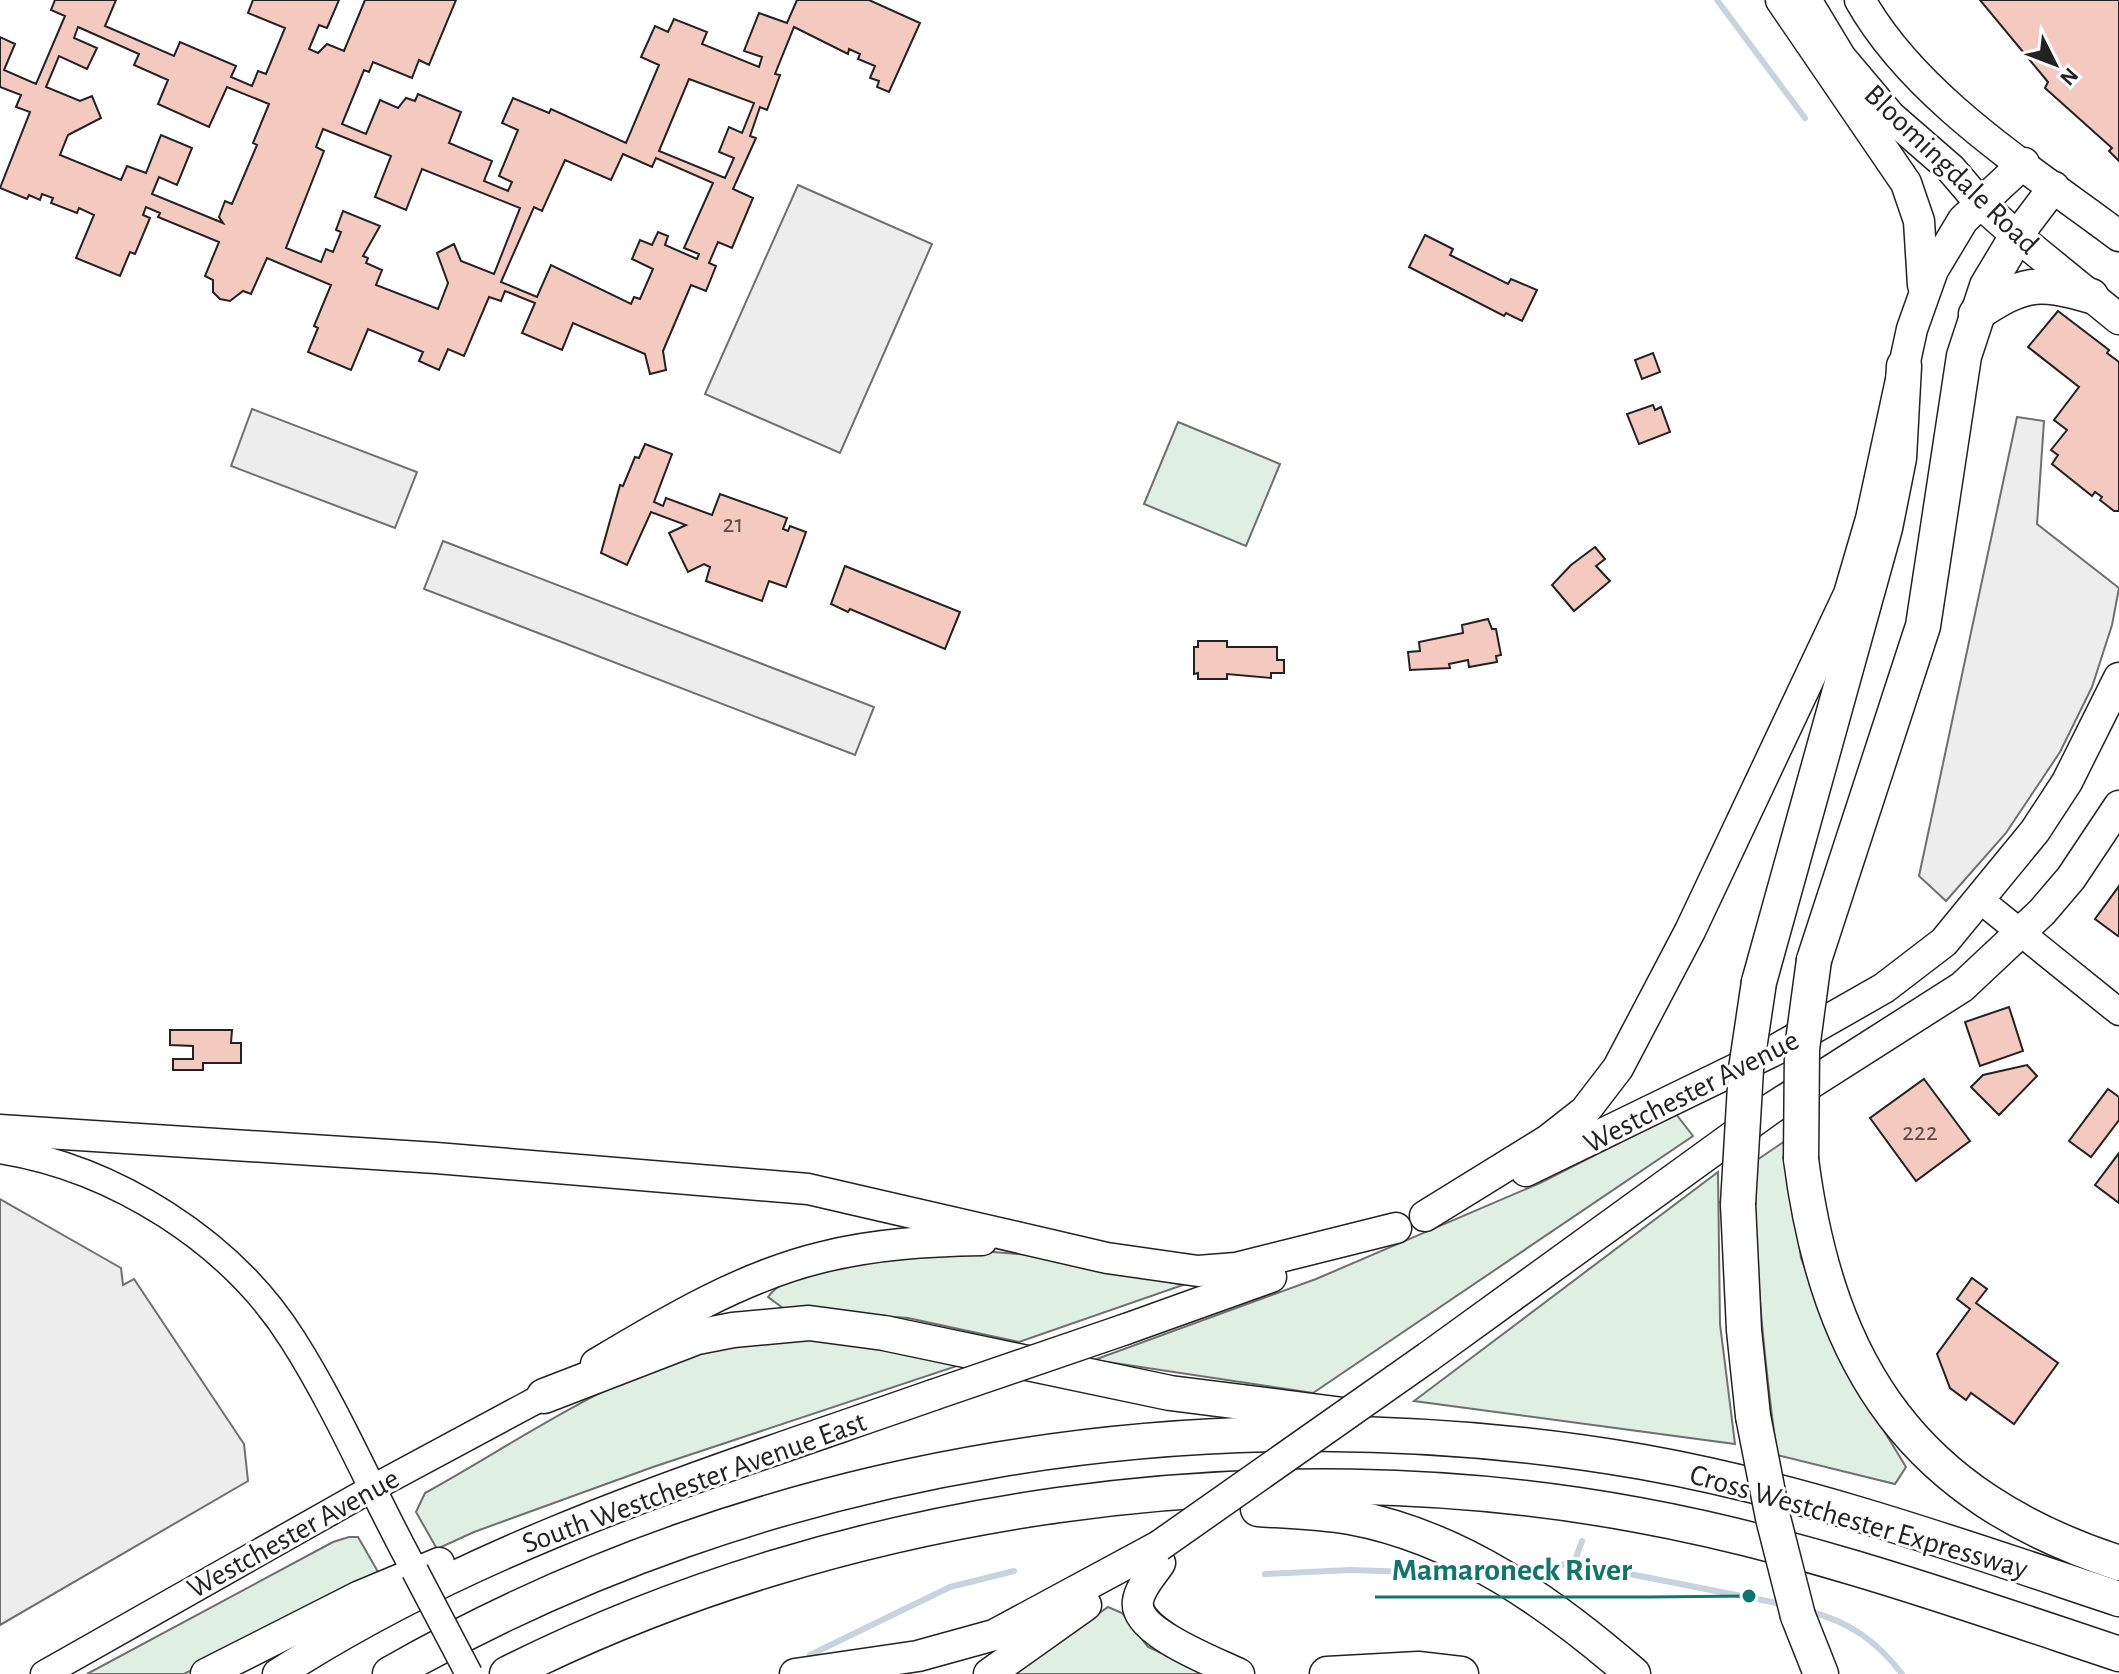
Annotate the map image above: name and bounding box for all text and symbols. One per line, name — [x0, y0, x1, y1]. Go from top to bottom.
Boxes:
north arrow — [2015, 24, 2095, 104]
text: N — [2056, 64, 2082, 90]
street label: Bloomingdale Road — [1858, 79, 2044, 260]
house number: 21 — [723, 511, 743, 537]
street label: Westchester Avenue — [1579, 1025, 1804, 1159]
house number: 222 — [1902, 1119, 1938, 1145]
street label: South Westchester Avenue East — [518, 1406, 871, 1559]
street label: Cross Westchester Expressway — [1686, 1459, 2031, 1585]
street label: Westchester Avenue — [183, 1463, 404, 1604]
callout: Mamaroneck River — [1375, 1541, 1648, 1597]
text: Mamaroneck River — [1392, 1554, 1632, 1586]

